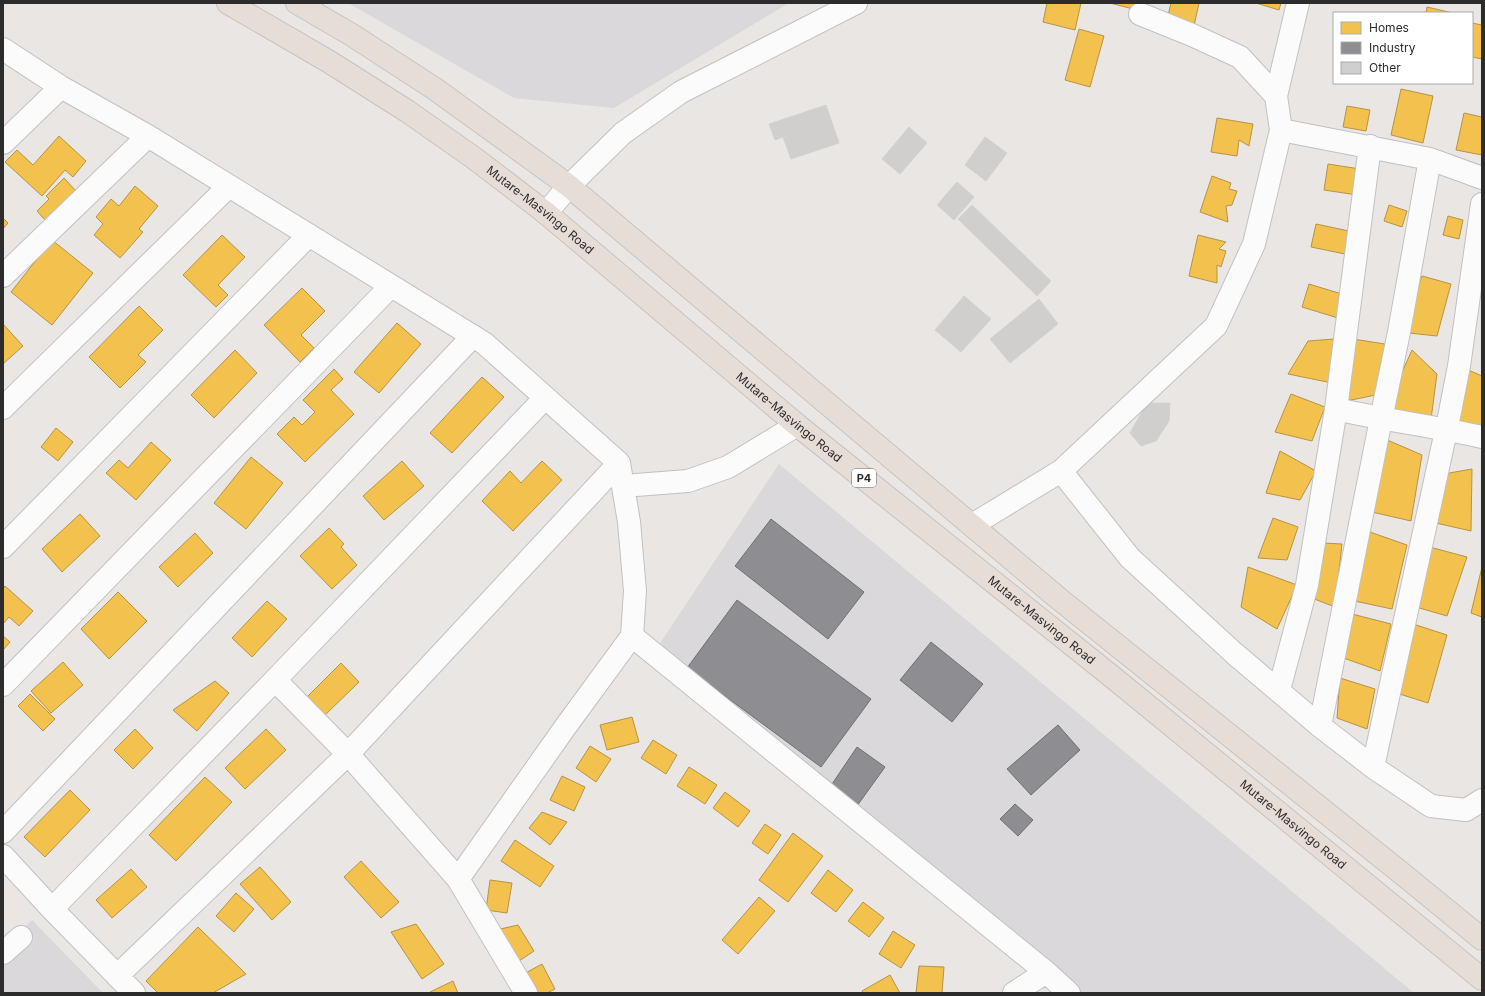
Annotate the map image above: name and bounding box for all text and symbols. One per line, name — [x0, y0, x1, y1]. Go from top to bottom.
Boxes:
legend — [1333, 12, 1473, 84]
text: Homes — [1369, 20, 1409, 35]
text: Industry — [1369, 40, 1416, 55]
text: Other — [1369, 60, 1401, 75]
street label: Mutare-Masvingo Road — [484, 162, 597, 257]
street label: Mutare-Masvingo Road — [733, 369, 845, 465]
road number: P4 — [852, 469, 876, 487]
street label: Mutare-Masvingo Road — [985, 572, 1099, 667]
street label: Mutare-Masvingo Road — [1237, 776, 1350, 872]

